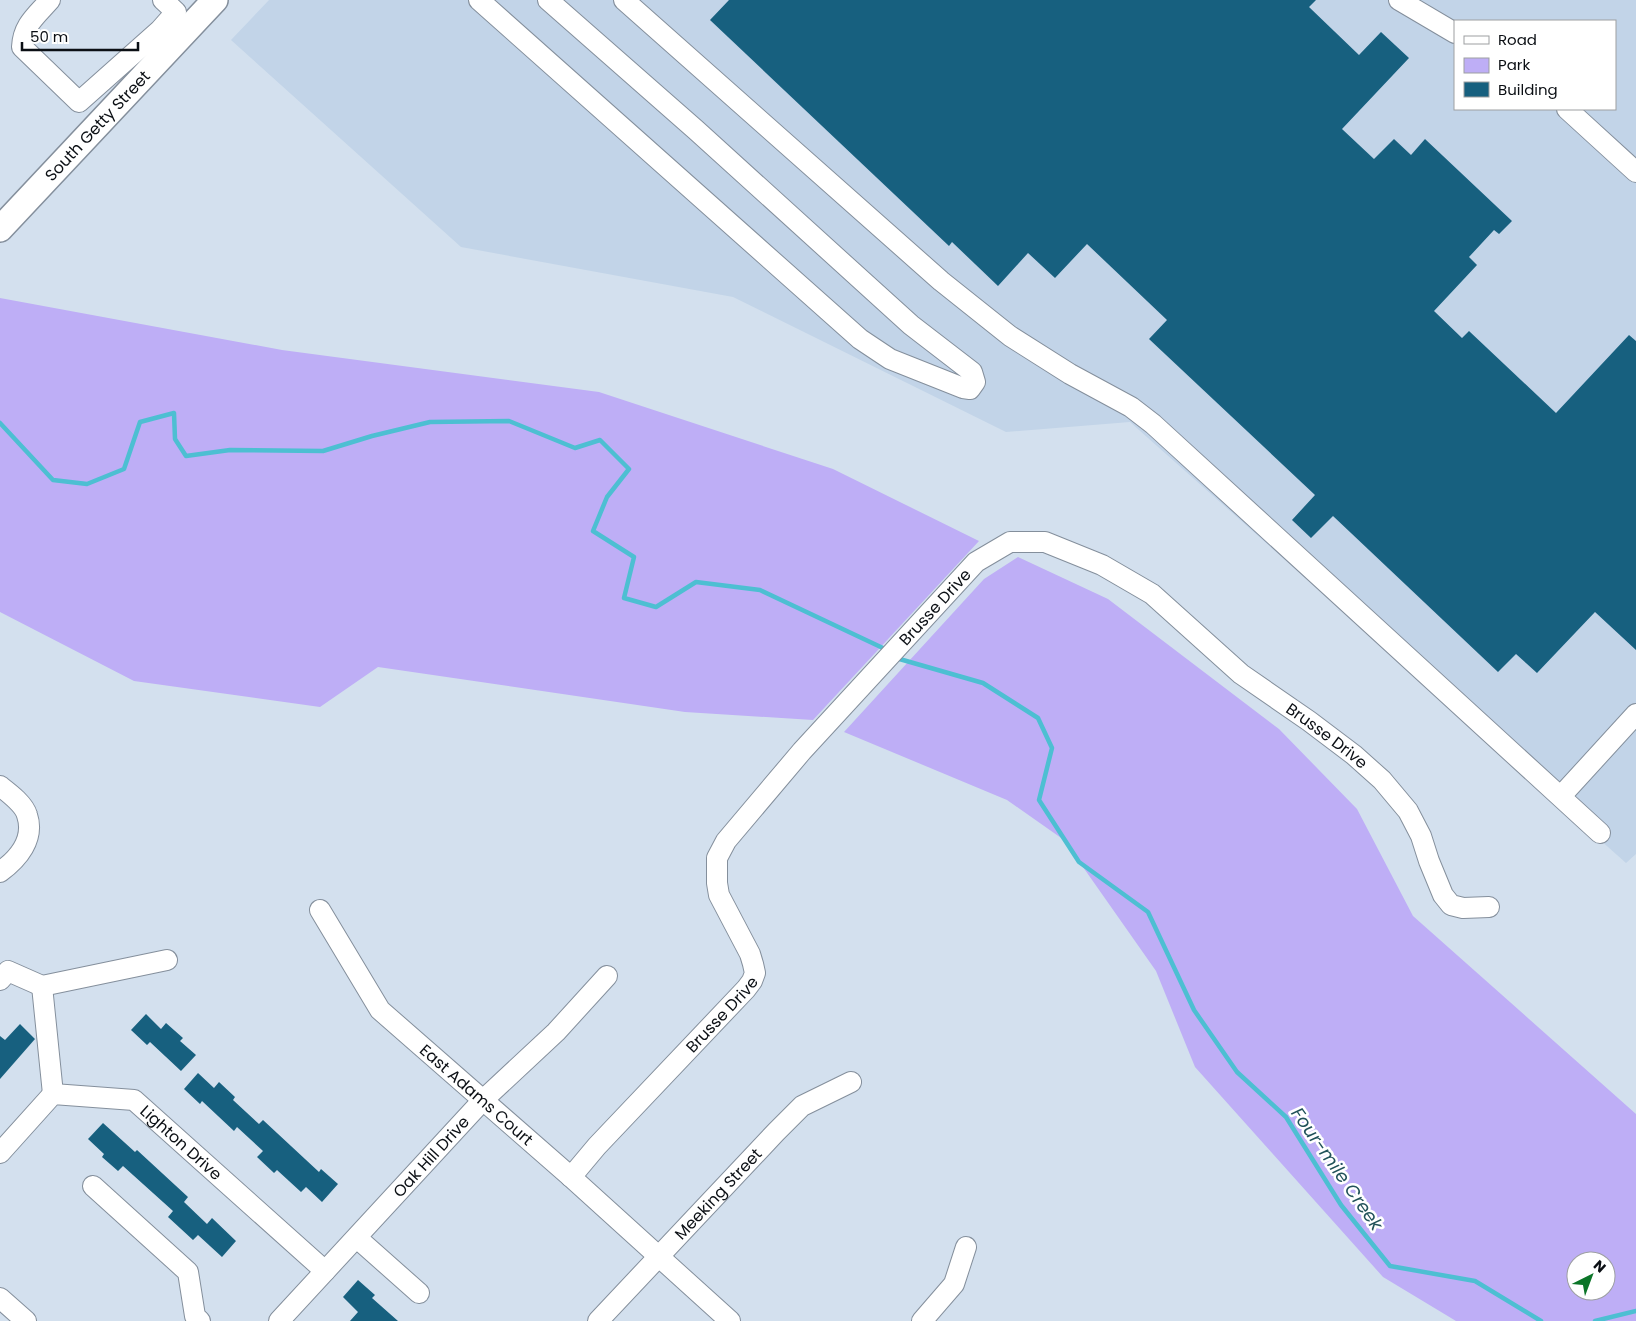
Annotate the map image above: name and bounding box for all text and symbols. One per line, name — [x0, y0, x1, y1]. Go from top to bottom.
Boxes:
scale bar — [22, 20, 139, 52]
legend — [1454, 20, 1616, 110]
text: 50 m — [30, 26, 68, 47]
text: Road — [1498, 29, 1537, 50]
text: Park — [1498, 54, 1530, 75]
street label: South Getty Street — [40, 65, 156, 186]
text: Building — [1498, 79, 1558, 100]
street label: Brusse Drive — [894, 564, 977, 651]
street label: Brusse Drive — [1281, 697, 1373, 774]
street label: Brusse Drive — [681, 971, 764, 1058]
street label: East Adams Court — [415, 1039, 538, 1151]
street label: Lighton Drive — [135, 1100, 227, 1186]
water label: Four-mile Creek — [1286, 1102, 1390, 1236]
street label: Oak Hill Drive — [388, 1111, 475, 1202]
street label: Meeking Street — [670, 1143, 767, 1245]
north arrow — [1566, 1251, 1616, 1301]
text: N — [1589, 1255, 1610, 1277]

